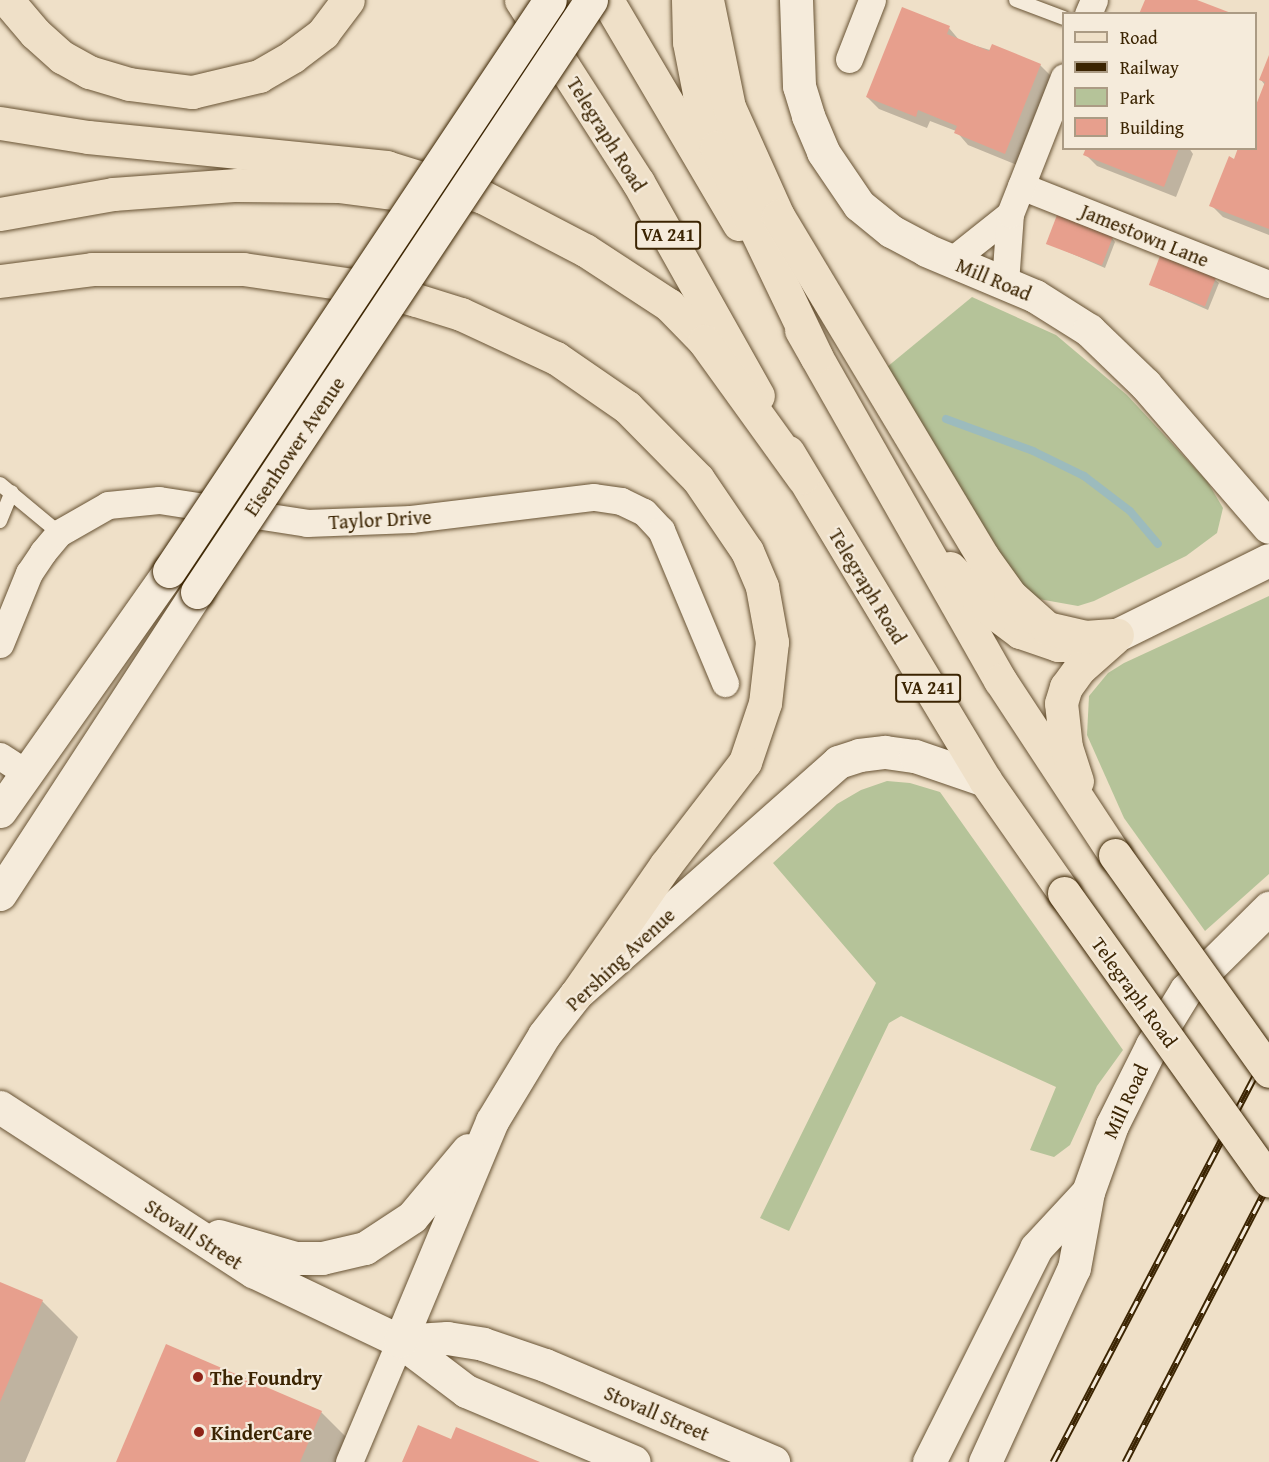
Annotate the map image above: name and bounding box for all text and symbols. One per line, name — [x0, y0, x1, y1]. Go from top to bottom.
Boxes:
legend — [1062, 12, 1257, 150]
text: Road — [1120, 24, 1158, 51]
text: Railway — [1120, 54, 1179, 81]
street label: Telegraph Road — [562, 72, 652, 196]
text: Park — [1120, 84, 1155, 111]
text: Building — [1120, 114, 1184, 141]
street label: Jamestown Lane — [1077, 198, 1213, 272]
road number: VA 241 — [635, 220, 701, 250]
street label: Mill Road — [953, 252, 1035, 306]
street label: Eisenhower Avenue — [239, 372, 349, 520]
street label: Taylor Drive — [328, 504, 432, 534]
street label: Telegraph Road — [824, 524, 912, 648]
road number: VA 241 — [895, 673, 961, 703]
street label: Pershing Avenue — [561, 902, 679, 1016]
street label: Telegraph Road — [1087, 932, 1183, 1052]
street label: Mill Road — [1097, 1060, 1153, 1142]
street label: Stovall Street — [141, 1193, 247, 1275]
place label: The Foundry — [210, 1365, 322, 1389]
marker: The Foundry — [191, 1370, 205, 1384]
street label: Stovall Street — [601, 1380, 713, 1446]
place label: KinderCare — [211, 1420, 312, 1444]
marker: KinderCare — [192, 1425, 206, 1439]

